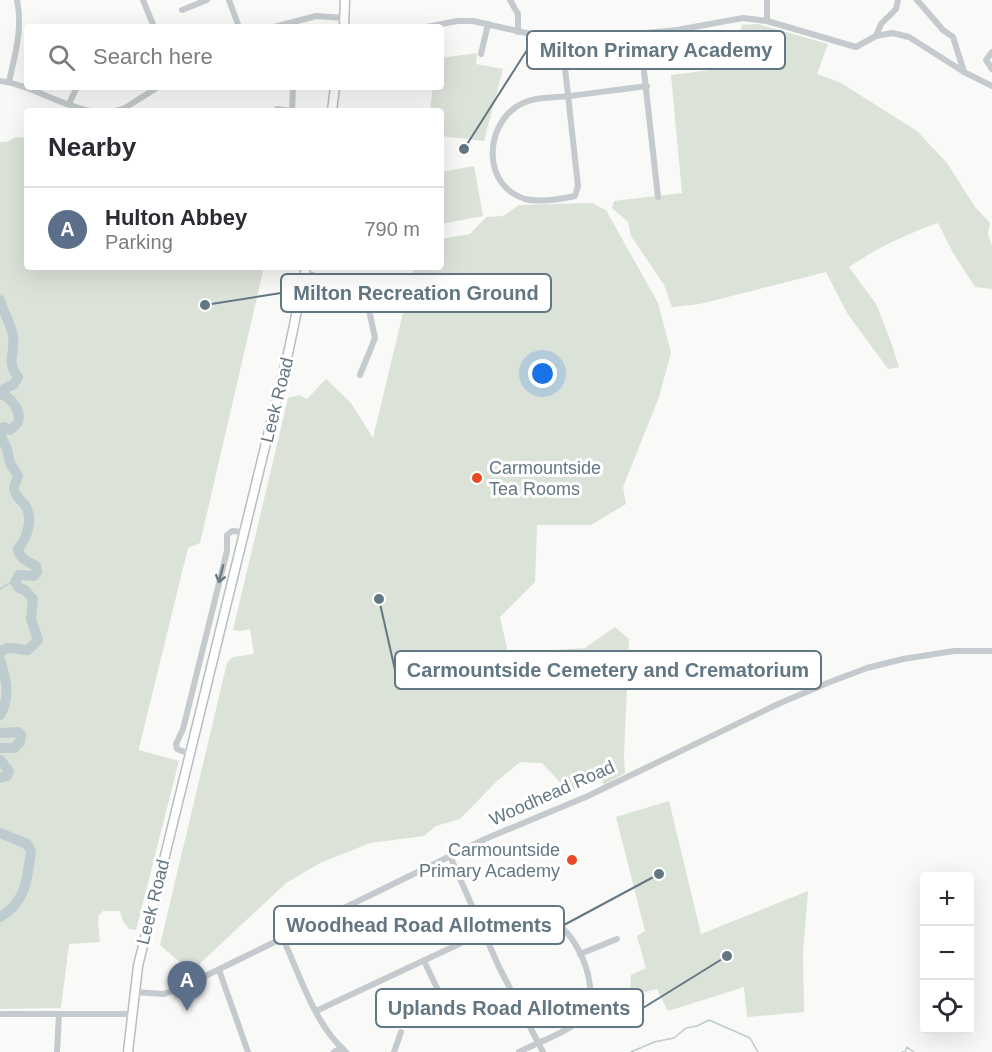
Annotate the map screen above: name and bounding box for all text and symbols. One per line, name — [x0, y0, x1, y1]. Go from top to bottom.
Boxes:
search box — [24, 24, 444, 90]
callout: Milton Primary Academy — [527, 31, 785, 69]
text: Milton Primary Academy — [540, 39, 773, 61]
icon: search — [45, 41, 78, 74]
text: Search here — [93, 44, 213, 69]
text: Nearby — [48, 132, 136, 162]
text: Hulton Abbey — [105, 205, 247, 230]
text: A — [60, 218, 75, 240]
text: 790 m — [364, 218, 420, 240]
text: Parking — [105, 231, 173, 253]
callout: Milton Recreation Ground — [281, 274, 551, 312]
text: Milton Recreation Ground — [293, 282, 539, 304]
street label: Leek Road — [257, 355, 297, 445]
your location — [528, 359, 557, 388]
place label: Carmountside Tea Rooms — [489, 458, 601, 499]
marker: Carmountside Tea Rooms — [470, 471, 484, 485]
one-way arrow — [215, 564, 227, 583]
callout: Carmountside Cemetery and Crematorium — [395, 651, 821, 689]
text: Carmountside Cemetery and Crematorium — [407, 659, 809, 681]
street label: Woodhead Road — [486, 756, 618, 830]
place label: Carmountside Primary Academy — [419, 840, 560, 881]
marker: Carmountside Primary Academy — [565, 853, 579, 867]
street label: Leek Road — [133, 857, 173, 947]
map controls — [920, 872, 974, 1034]
button: + — [920, 872, 974, 926]
callout: Woodhead Road Allotments — [274, 906, 564, 944]
text: Woodhead Road Allotments — [286, 914, 552, 936]
button: − — [920, 926, 974, 980]
pin: A — [168, 962, 207, 1011]
button: locate — [920, 980, 974, 1034]
callout: Uplands Road Allotments — [376, 989, 643, 1027]
text: Uplands Road Allotments — [388, 997, 630, 1019]

